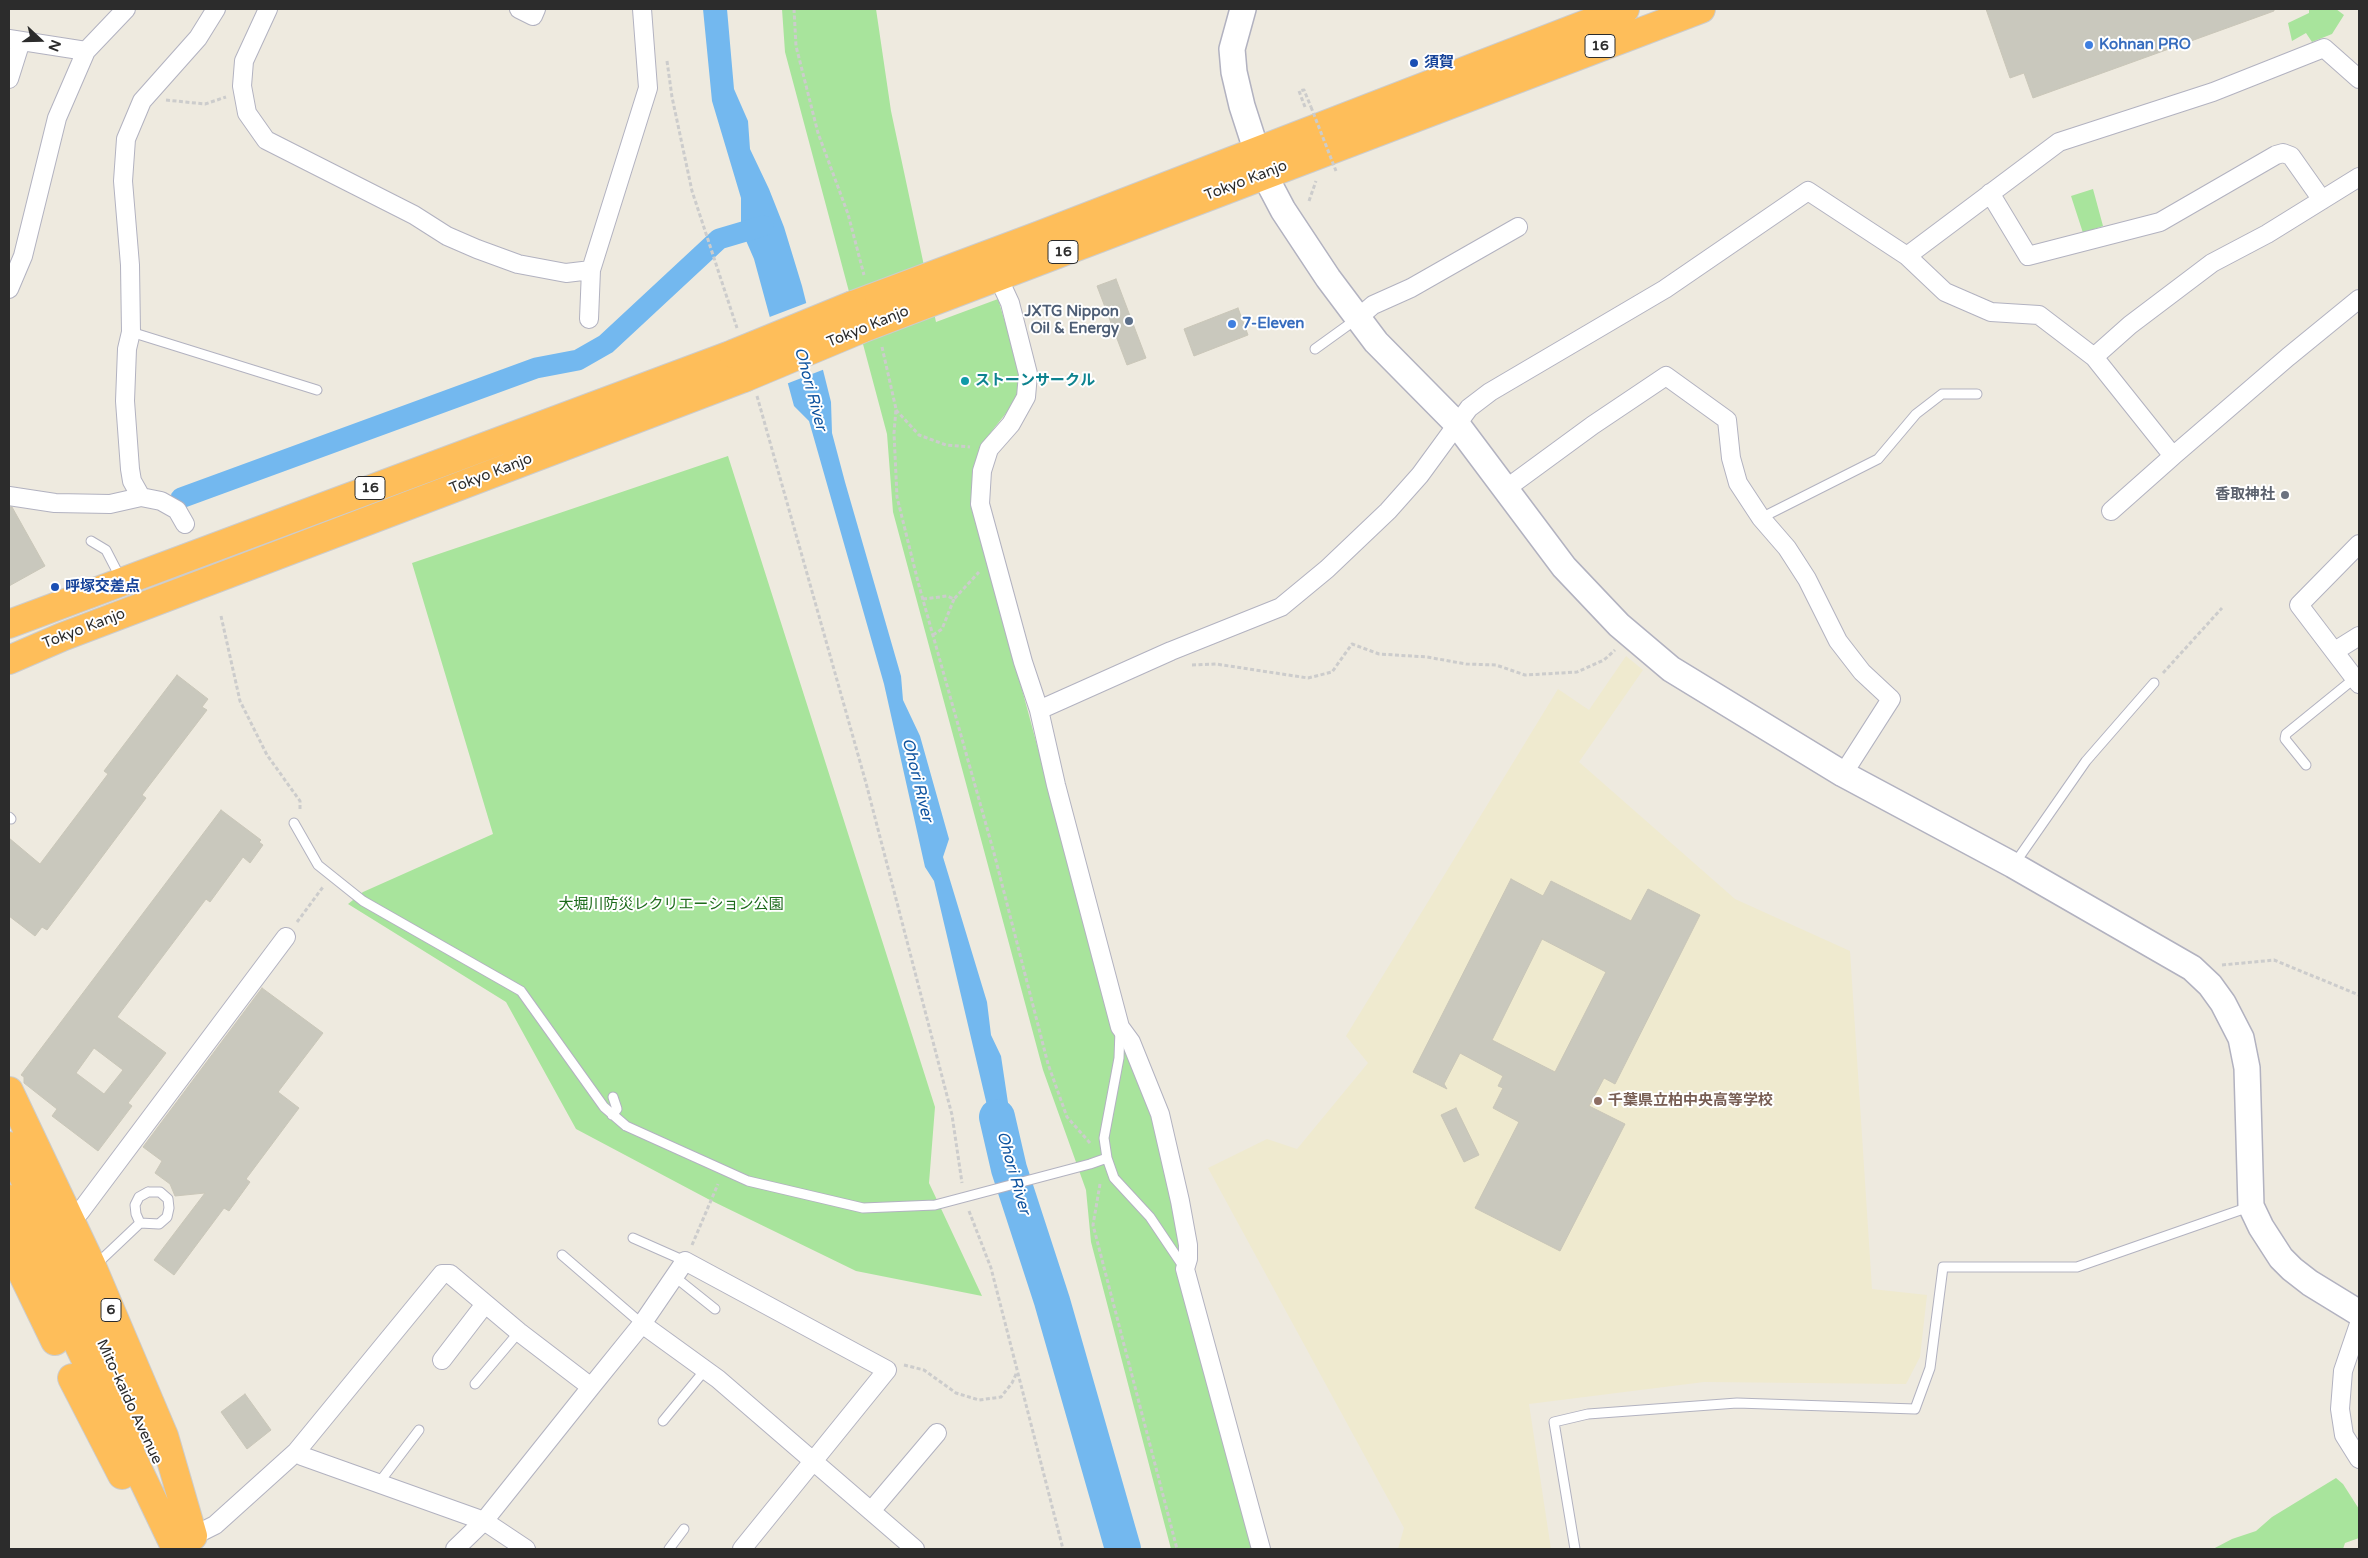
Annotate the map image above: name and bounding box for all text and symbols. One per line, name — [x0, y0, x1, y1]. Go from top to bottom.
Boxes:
north arrow — [15, 15, 65, 65]
road number: 16 — [1585, 34, 1615, 58]
place label: Kohnan PRO — [2099, 36, 2191, 54]
text: N — [45, 37, 64, 54]
marker: Kohnan PRO — [2083, 39, 2095, 51]
place label: 須賀 — [1424, 54, 1454, 72]
marker: 須賀 — [1408, 57, 1420, 69]
street label: Tokyo Kanjo — [1202, 157, 1290, 205]
road number: 16 — [1048, 240, 1078, 264]
street label: Tokyo Kanjo — [824, 302, 912, 352]
place label: JXTG Nippon Oil & Energy — [1025, 303, 1119, 338]
marker: JXTG Nippon Oil & Energy — [1123, 315, 1135, 327]
place label: 7-Eleven — [1242, 315, 1304, 333]
marker: 7-Eleven — [1226, 318, 1238, 330]
water label: Ohori River — [790, 345, 830, 433]
place label: ストーンサークル — [975, 372, 1095, 390]
marker: ストーンサークル — [959, 375, 971, 387]
street label: Tokyo Kanjo — [447, 450, 535, 498]
road number: 16 — [355, 476, 385, 499]
place label: 香取神社 — [2215, 486, 2275, 504]
marker: 香取神社 — [2279, 489, 2291, 501]
place label: 呼塚交差点 — [65, 578, 140, 596]
marker: 呼塚交差点 — [49, 581, 61, 593]
street label: Tokyo Kanjo — [40, 605, 128, 653]
water label: Ohori River — [897, 736, 937, 824]
park label: 大堀川防災レクリエーション公園 — [559, 896, 783, 914]
place label: 千葉県立柏中央高等学校 — [1608, 1092, 1773, 1110]
marker: 千葉県立柏中央高等学校 — [1592, 1095, 1604, 1107]
water label: Ohori River — [992, 1129, 1034, 1217]
road number: 6 — [101, 1298, 121, 1322]
street label: Mito-kaido Avenue — [92, 1337, 166, 1467]

